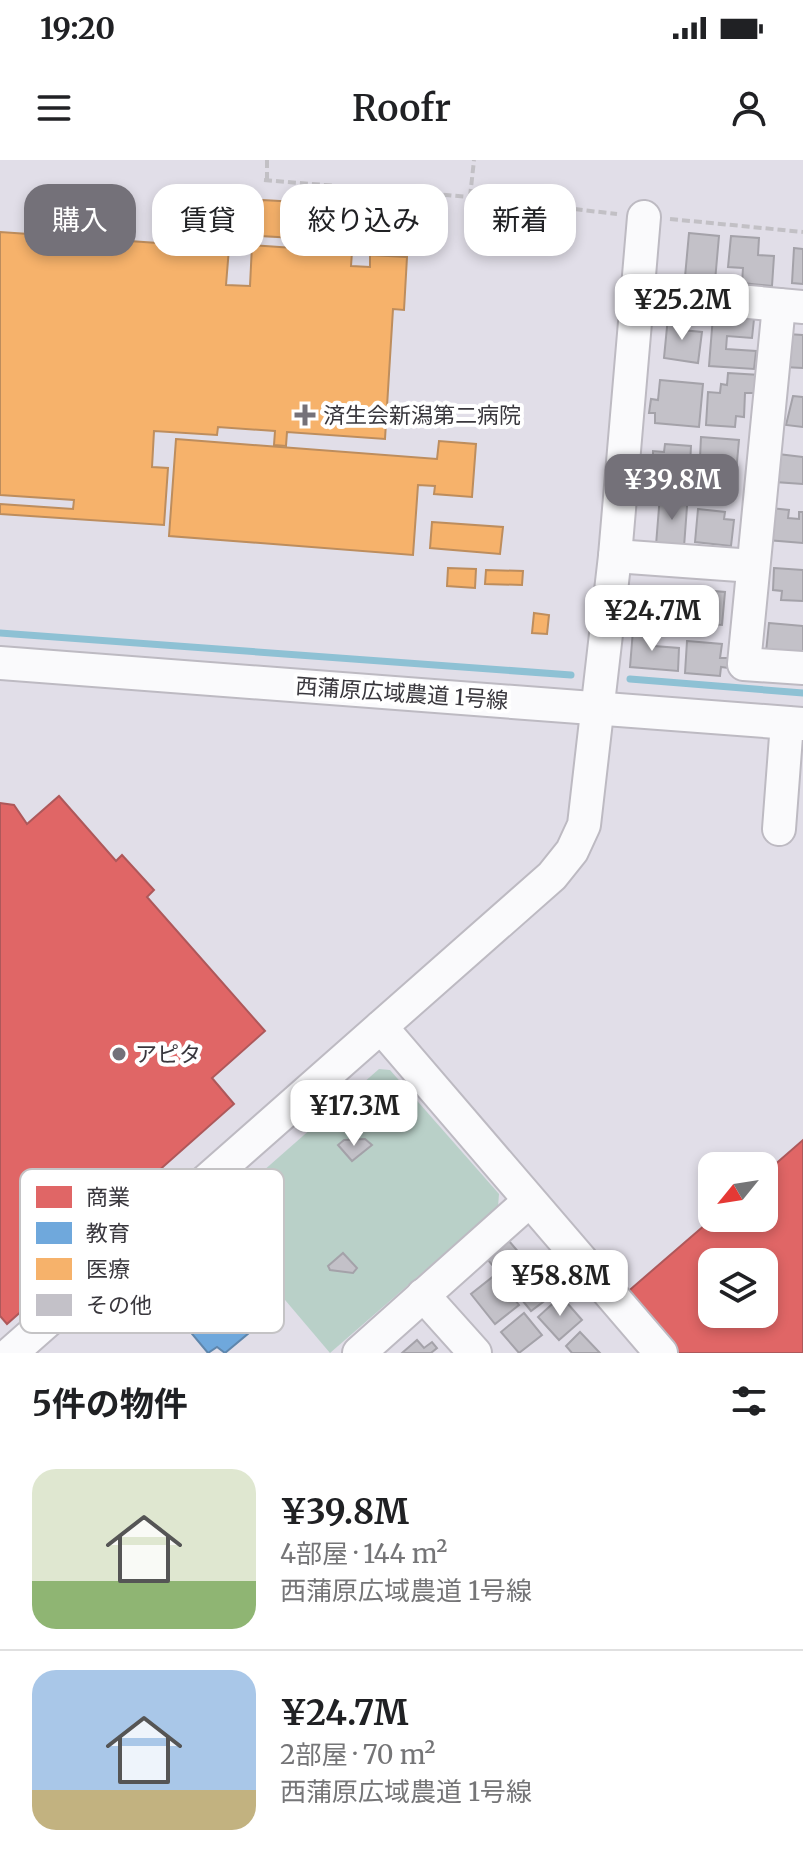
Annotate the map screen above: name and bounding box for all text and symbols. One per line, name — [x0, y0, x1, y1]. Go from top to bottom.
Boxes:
text: 19:20 — [40, 9, 115, 47]
icon: menu — [32, 86, 76, 130]
text: Roofr — [352, 86, 451, 131]
icon: person — [727, 86, 771, 130]
chip: 購入 — [24, 184, 136, 256]
chip: 賃貸 — [152, 184, 264, 256]
chip: 絞り込み — [280, 184, 448, 256]
chip: 新着 — [464, 184, 576, 256]
pin: ¥25.2M — [617, 274, 747, 342]
text: ¥25.2M — [633, 283, 731, 316]
place label: 済生会新潟第二病院 — [323, 401, 521, 429]
marker: 済生会新潟第二病院 — [294, 404, 316, 426]
pin: ¥39.8M — [607, 454, 737, 522]
text: ¥39.8M — [623, 463, 721, 496]
pin: ¥24.7M — [587, 585, 717, 653]
text: ¥24.7M — [603, 594, 701, 627]
street label: 西蒲原広域農道 1号線 — [295, 672, 509, 714]
place label: アピタ — [135, 1040, 201, 1068]
marker: アピタ — [110, 1045, 128, 1063]
pin: ¥17.3M — [289, 1080, 419, 1148]
text: ¥17.3M — [308, 1089, 400, 1122]
north arrow — [698, 1152, 778, 1232]
map controls — [698, 1152, 778, 1328]
legend — [20, 1169, 284, 1333]
text: 商業 — [86, 1183, 130, 1211]
text: 教育 — [86, 1219, 130, 1247]
button: layers — [698, 1248, 778, 1328]
pin: ¥58.8M — [495, 1250, 625, 1318]
text: 医療 — [86, 1255, 130, 1283]
text: ¥58.8M — [510, 1259, 610, 1292]
text: その他 — [86, 1291, 152, 1319]
icon: filters — [727, 1379, 771, 1423]
text: 5件の物件 — [32, 1383, 188, 1425]
text: ¥39.8M — [280, 1491, 409, 1533]
icon: home — [96, 1501, 192, 1597]
text: 4部屋 · 144 m² — [280, 1537, 447, 1570]
text: 西蒲原広域農道 1号線 — [280, 1574, 532, 1607]
text: ¥24.7M — [280, 1692, 408, 1734]
icon: home — [96, 1702, 192, 1798]
text: 2部屋 · 70 m² — [280, 1738, 435, 1771]
text: 西蒲原広域農道 1号線 — [280, 1775, 532, 1808]

